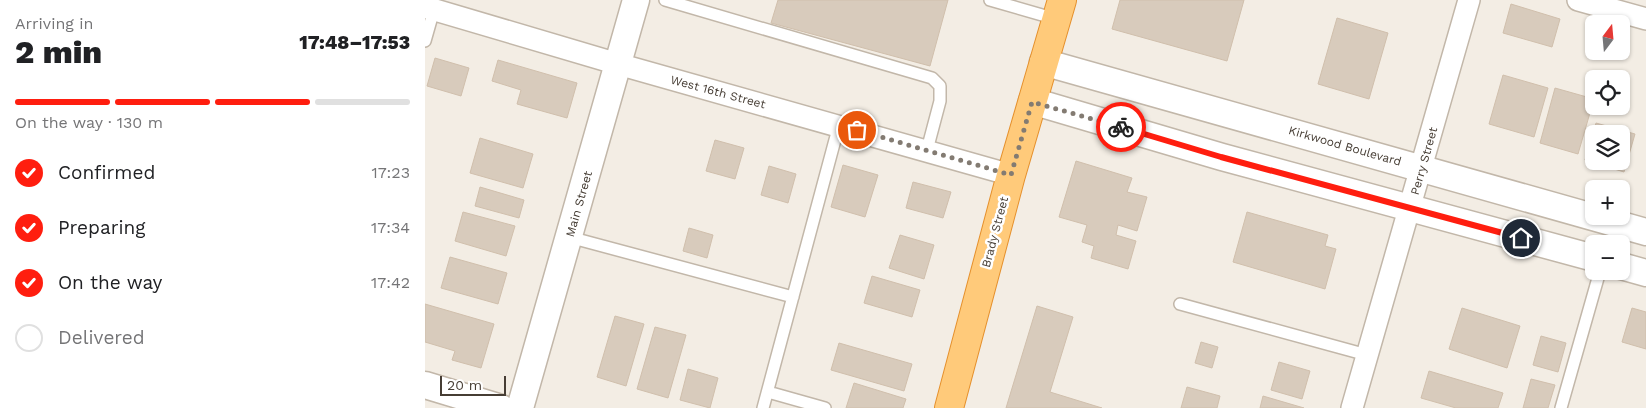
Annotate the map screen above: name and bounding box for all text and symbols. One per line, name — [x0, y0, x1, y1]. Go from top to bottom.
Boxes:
text: Arriving in — [15, 14, 93, 33]
north arrow — [1585, 15, 1630, 60]
map controls — [1585, 15, 1630, 280]
text: 17:48–17:53 — [299, 31, 410, 54]
text: 2 min — [15, 33, 102, 71]
button: locate — [1585, 70, 1630, 115]
street label: West 16th Street — [669, 73, 767, 111]
courier — [1096, 102, 1146, 152]
pin — [836, 109, 878, 151]
text: On the way · 130 m — [15, 113, 163, 132]
icon: bike — [1107, 113, 1135, 141]
icon: bag — [843, 116, 871, 144]
street label: Kirkwood Boulevard — [1287, 123, 1403, 169]
street label: Perry Street — [1408, 125, 1440, 197]
button: layers — [1585, 125, 1630, 170]
icon: check — [15, 159, 43, 187]
text: Confirmed — [58, 161, 155, 184]
text: 17:23 — [371, 163, 410, 182]
street label: Main Street — [563, 169, 595, 239]
button: + — [1585, 180, 1630, 225]
street label: Brady Street — [979, 195, 1011, 269]
icon: check — [15, 214, 43, 242]
text: Preparing — [58, 216, 145, 239]
pin — [1500, 217, 1542, 259]
text: 17:34 — [371, 218, 410, 237]
icon: home — [1507, 224, 1535, 252]
button: − — [1585, 235, 1630, 280]
icon: check — [15, 269, 43, 297]
text: On the way — [58, 271, 162, 294]
text: 17:42 — [371, 273, 410, 292]
text: Delivered — [58, 326, 145, 349]
scale bar — [440, 373, 506, 396]
text: 20 m — [447, 377, 482, 393]

